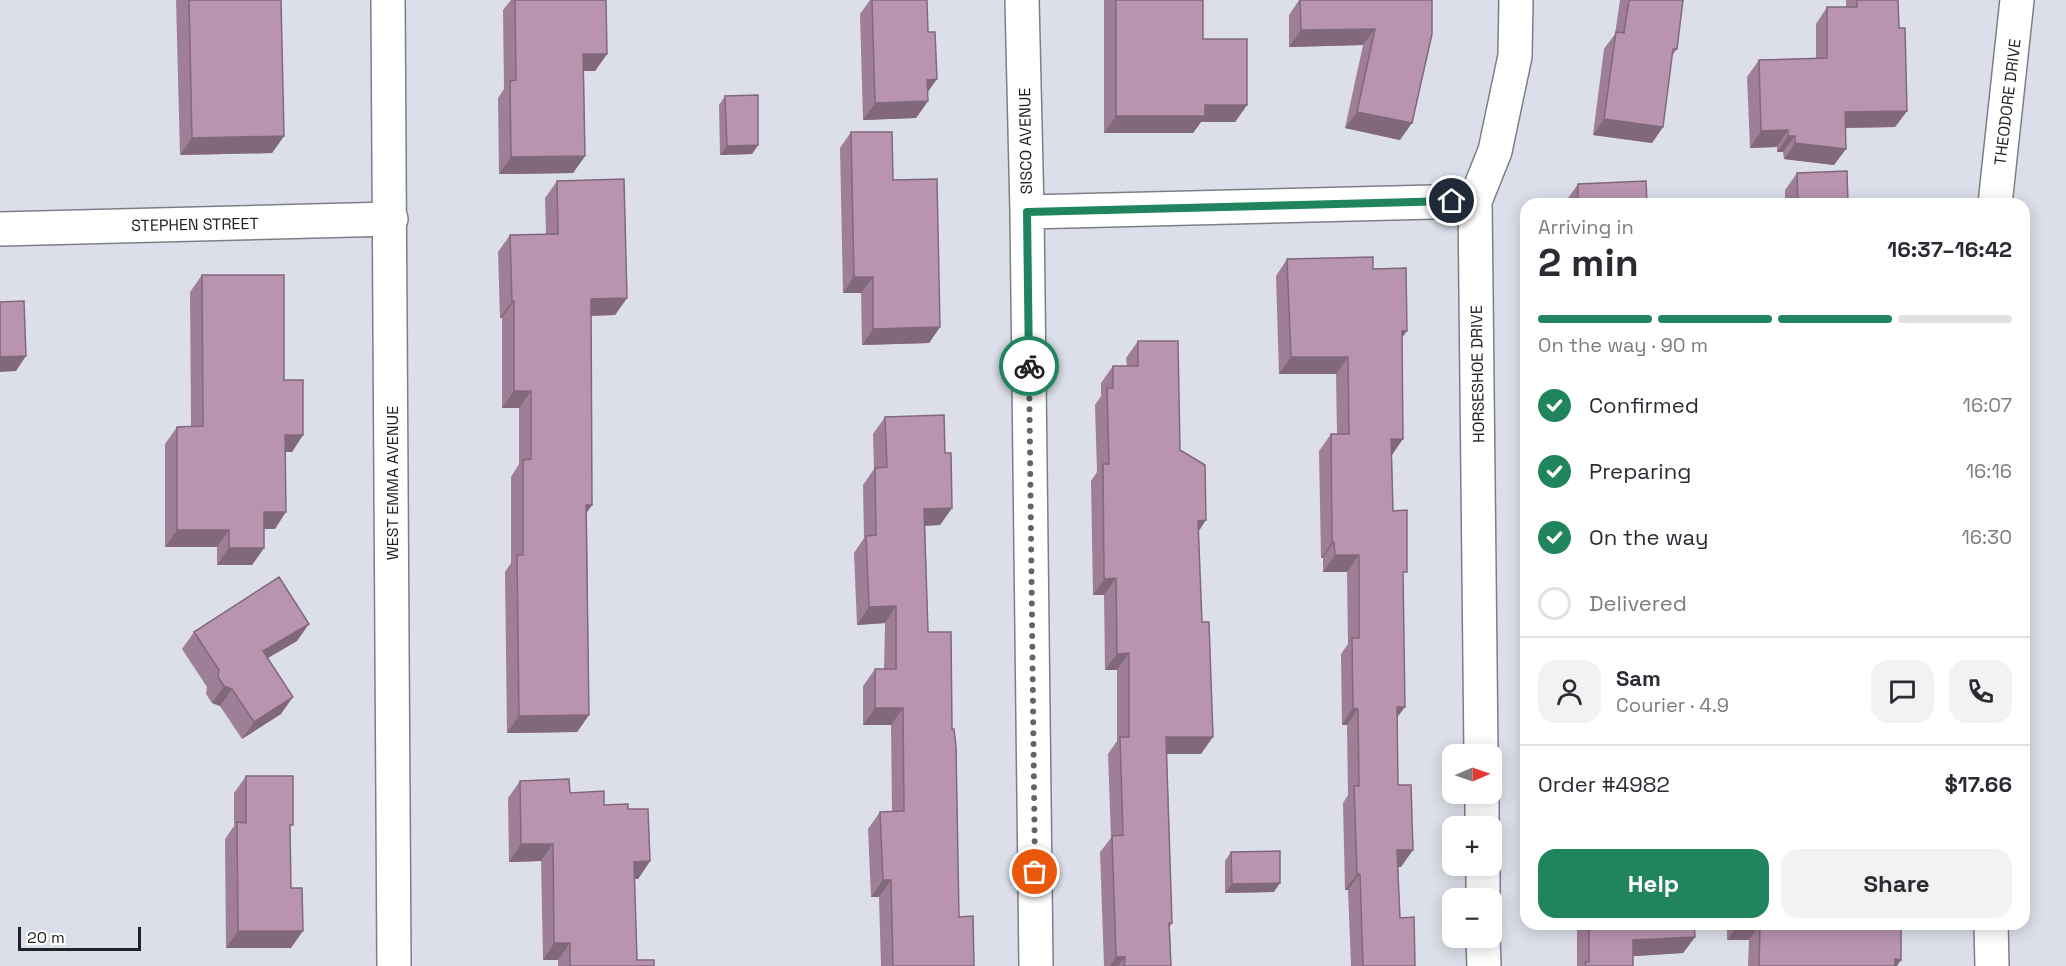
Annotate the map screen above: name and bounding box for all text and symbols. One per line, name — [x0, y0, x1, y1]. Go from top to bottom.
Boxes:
street label: THEODORE DRIVE — [1989, 38, 2026, 167]
street label: SISCO AVENUE — [1014, 87, 1037, 195]
pin — [1426, 175, 1477, 226]
icon: home — [1435, 184, 1468, 217]
street label: STEPHEN STREET — [131, 213, 259, 236]
text: Arriving in — [1538, 214, 1634, 240]
text: 16:37–16:42 — [1887, 235, 2012, 263]
text: 2 min — [1538, 238, 1639, 287]
street label: HORSESHOE DRIVE — [1466, 305, 1489, 443]
text: On the way · 90 m — [1538, 332, 1708, 358]
courier — [999, 336, 1059, 396]
icon: bike — [1013, 350, 1046, 383]
icon: check — [1538, 389, 1571, 422]
text: Confirmed — [1589, 391, 1699, 419]
text: 16:07 — [1963, 392, 2012, 418]
street label: WEST EMMA AVENUE — [382, 406, 403, 560]
icon: check — [1538, 455, 1571, 488]
text: Preparing — [1589, 457, 1691, 485]
text: 16:16 — [1966, 458, 2012, 484]
icon: check — [1538, 521, 1571, 554]
text: On the way — [1589, 523, 1708, 551]
text: 16:30 — [1961, 524, 2012, 550]
text: Delivered — [1589, 589, 1687, 617]
button: person — [1538, 660, 1601, 723]
button: chat — [1871, 660, 1934, 723]
button: phone — [1949, 660, 2012, 723]
text: Sam — [1616, 664, 1661, 692]
text: Courier · 4.9 — [1616, 692, 1729, 718]
north arrow — [1442, 744, 1502, 804]
map controls — [1442, 744, 1502, 948]
text: Order #4982 — [1538, 770, 1670, 798]
text: $17.66 — [1945, 770, 2012, 798]
button: + — [1442, 816, 1502, 876]
pin — [1009, 846, 1060, 897]
button: Help — [1538, 849, 1769, 918]
button: Share — [1781, 849, 2012, 918]
icon: bag — [1018, 855, 1051, 888]
button: − — [1442, 888, 1502, 948]
scale bar — [18, 924, 141, 952]
text: 20 m — [27, 927, 65, 948]

